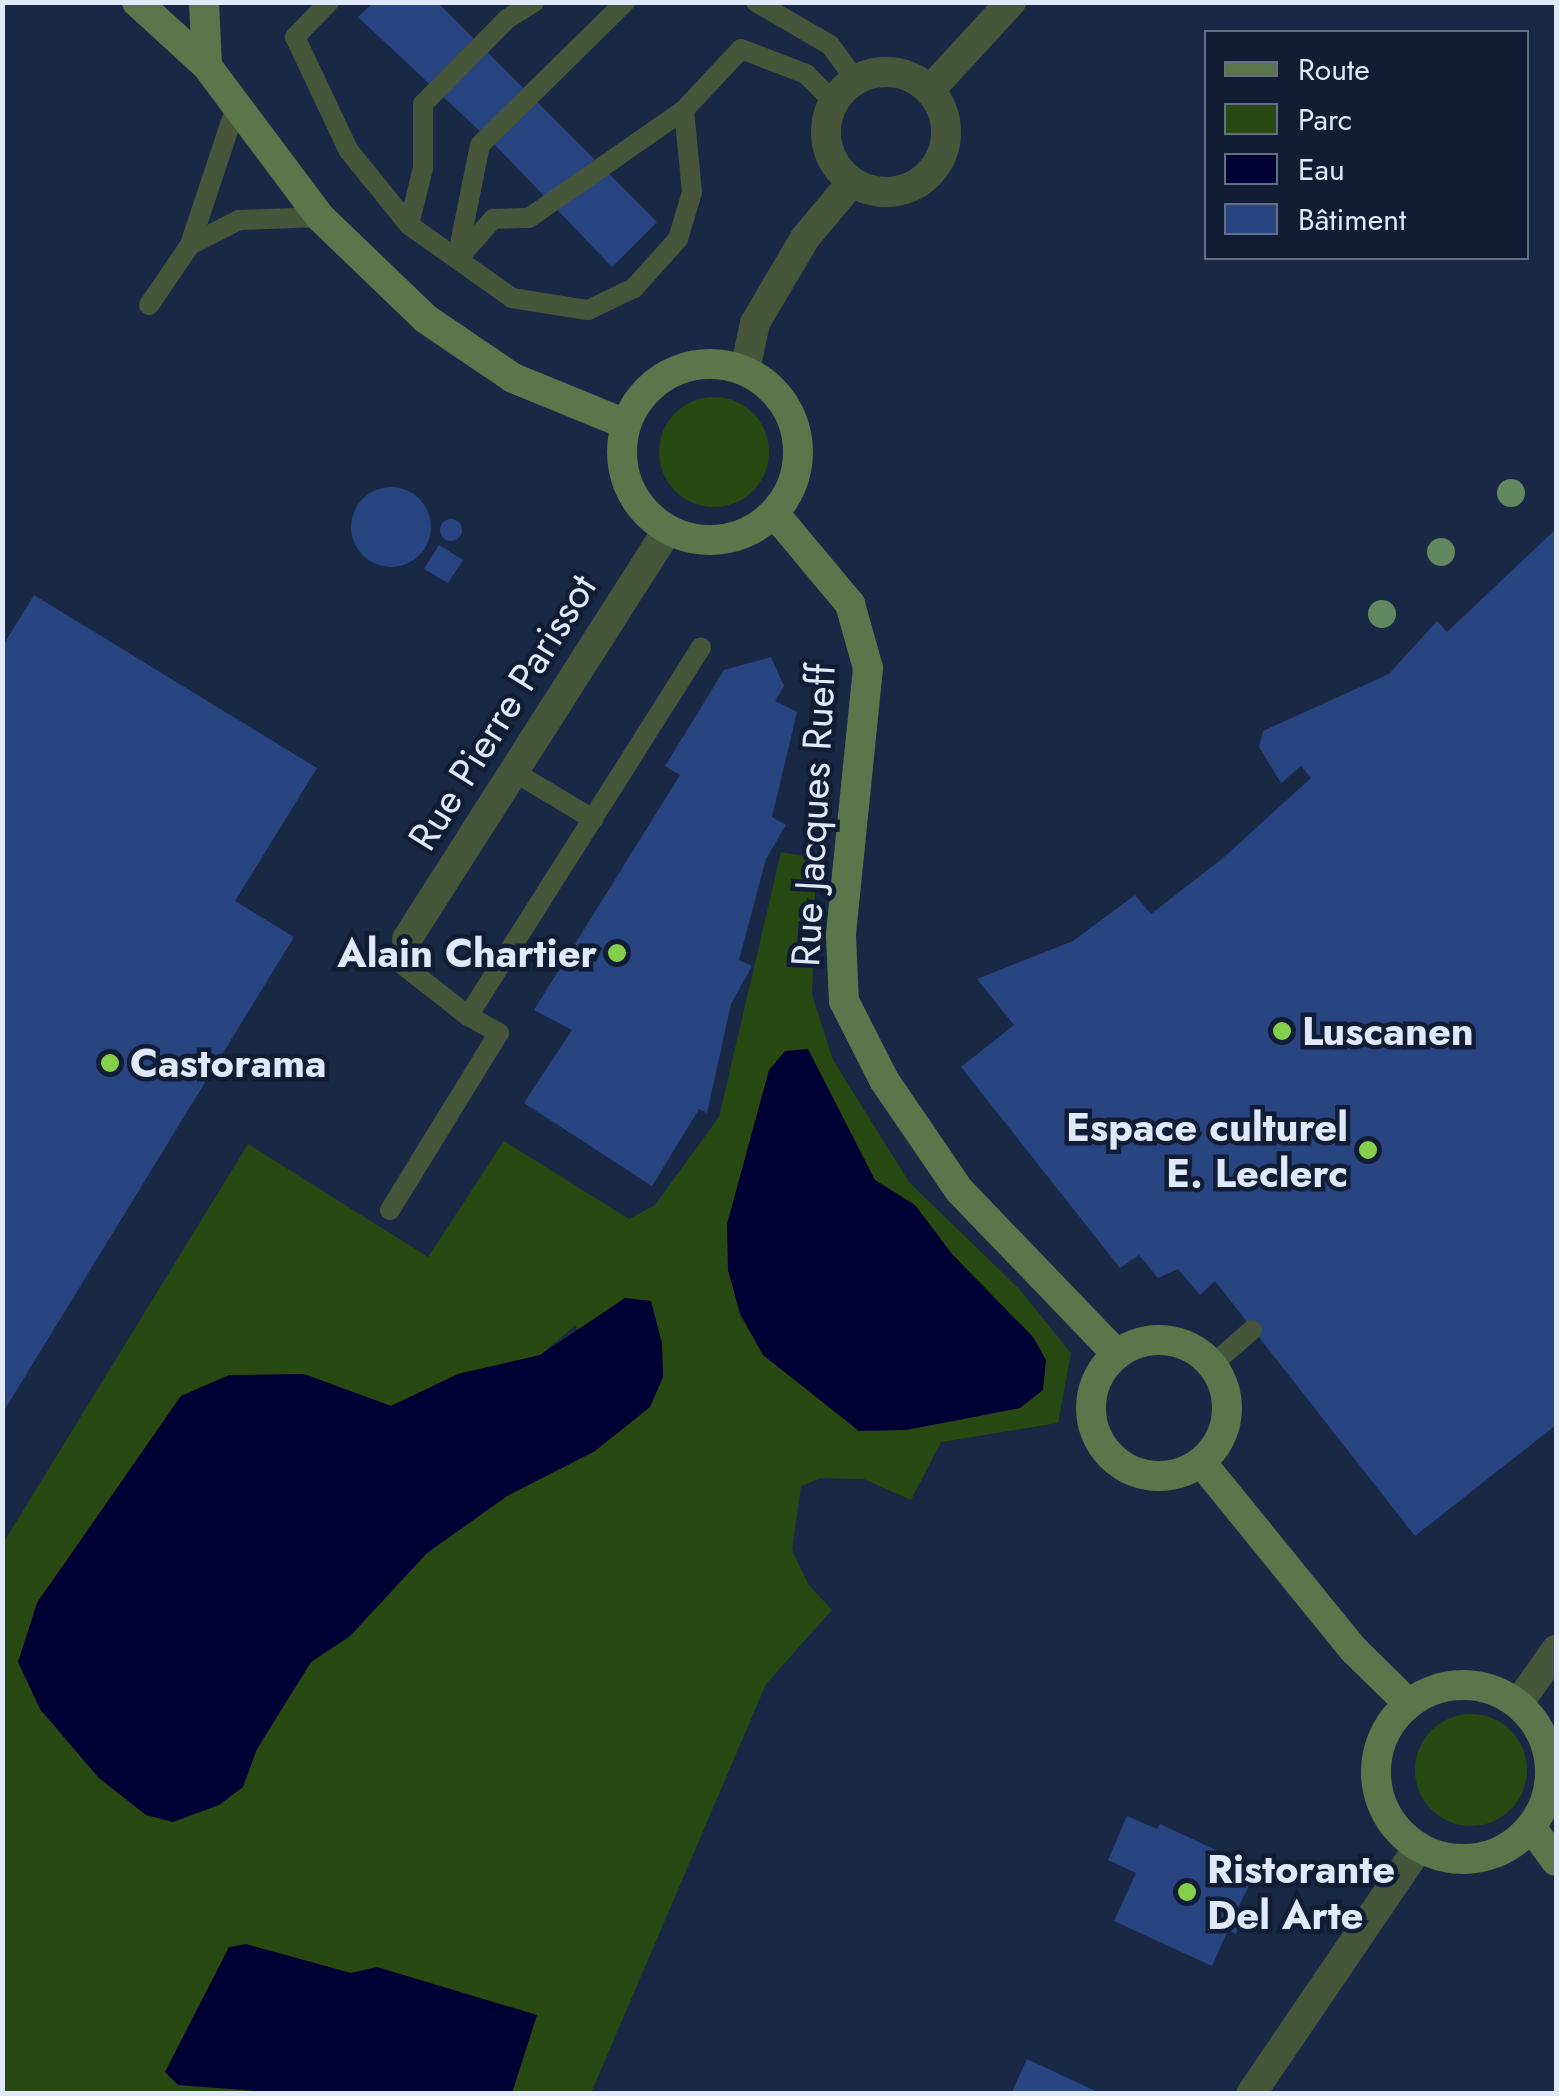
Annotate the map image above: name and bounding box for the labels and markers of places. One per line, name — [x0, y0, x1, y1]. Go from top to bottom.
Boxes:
place label: Alain Chartier — [337, 929, 597, 977]
marker: Alain Chartier — [606, 942, 628, 964]
place label: Luscanen — [1302, 1007, 1474, 1055]
marker: Luscanen — [1271, 1020, 1293, 1042]
place label: Castorama — [130, 1039, 327, 1087]
marker: Castorama — [99, 1052, 121, 1074]
place label: Espace culturel E. Leclerc — [1066, 1103, 1348, 1197]
marker: Espace culturel E. Leclerc — [1357, 1139, 1379, 1161]
place label: Ristorante Del Arte — [1207, 1845, 1395, 1939]
marker: Ristorante Del Arte — [1176, 1881, 1198, 1903]

